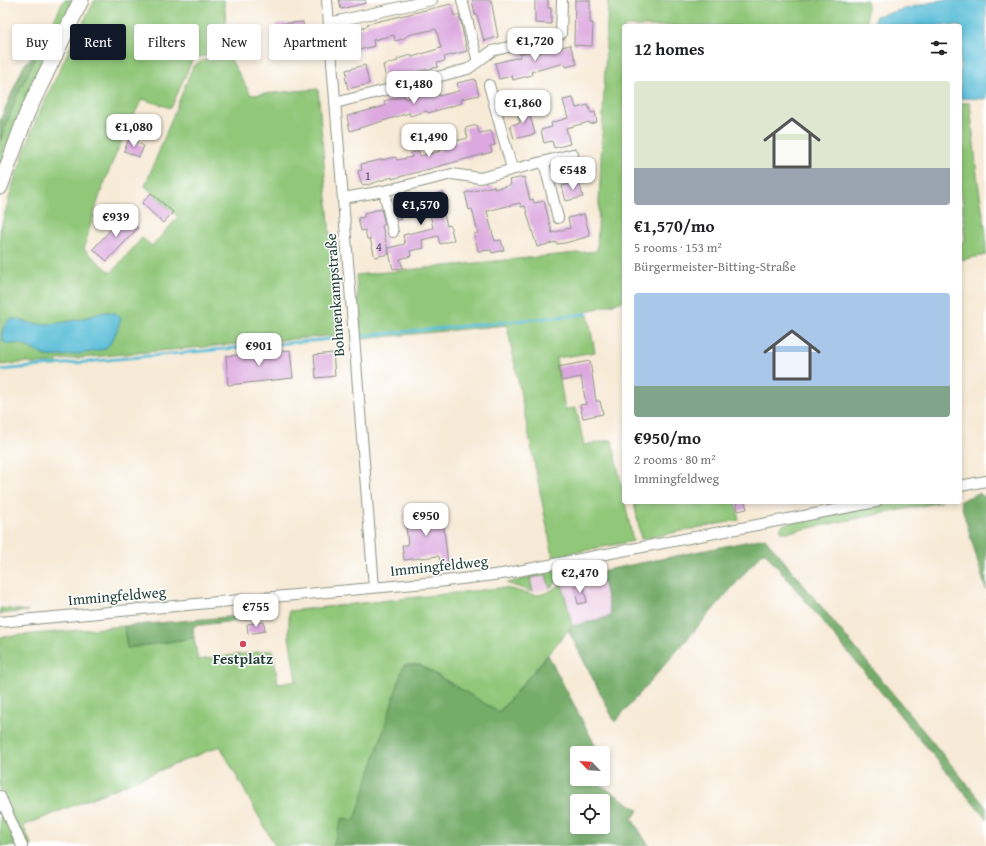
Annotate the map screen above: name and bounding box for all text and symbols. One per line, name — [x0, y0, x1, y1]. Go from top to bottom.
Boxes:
chip: Buy — [12, 24, 62, 60]
chip: Rent — [70, 24, 126, 60]
chip: Filters — [134, 24, 199, 60]
chip: New — [207, 24, 261, 60]
chip: Apartment — [269, 24, 361, 60]
pin: €1,720 — [502, 28, 568, 62]
text: €1,720 — [516, 31, 554, 50]
text: 12 homes — [634, 36, 705, 61]
icon: filters — [928, 37, 950, 59]
pin: €1,480 — [381, 71, 447, 105]
text: €1,480 — [395, 74, 433, 93]
pin: €1,860 — [490, 90, 556, 124]
text: €1,860 — [504, 93, 542, 112]
icon: home — [756, 107, 828, 179]
pin: €1,080 — [101, 114, 167, 148]
text: €1,080 — [115, 117, 153, 136]
pin: €1,490 — [396, 124, 462, 158]
text: €1,490 — [410, 127, 448, 146]
pin: €548 — [549, 157, 597, 191]
text: €548 — [560, 160, 586, 179]
house number: 1 — [365, 166, 371, 185]
pin: €1,570 — [388, 192, 454, 226]
text: €1,570 — [402, 195, 440, 214]
pin: €939 — [92, 204, 140, 238]
text: €939 — [103, 207, 129, 226]
text: €1,570/mo — [634, 213, 715, 238]
street label: Bohnenkampstraße — [320, 233, 349, 357]
house number: 4 — [376, 237, 382, 256]
text: 5 rooms · 153 m² — [634, 238, 722, 257]
text: Bürgermeister-Bitting-Straße — [634, 257, 796, 276]
icon: home — [756, 319, 828, 391]
pin: €901 — [235, 333, 283, 367]
text: €901 — [246, 336, 272, 355]
text: €950/mo — [634, 425, 701, 450]
text: 2 rooms · 80 m² — [634, 450, 716, 469]
text: Immingfeldweg — [634, 469, 719, 488]
pin: €950 — [402, 503, 450, 537]
text: €950 — [413, 506, 439, 525]
street label: Immingfeldweg — [389, 550, 489, 581]
pin: €2,470 — [547, 560, 613, 594]
text: €2,470 — [561, 563, 599, 582]
street label: Immingfeldweg — [67, 581, 167, 610]
pin: €755 — [232, 594, 280, 628]
text: €755 — [243, 597, 269, 616]
marker: Festplatz — [238, 639, 248, 649]
place label: Festplatz — [213, 648, 273, 669]
north arrow — [570, 746, 610, 786]
map controls — [570, 746, 610, 834]
button: locate — [570, 794, 610, 834]

